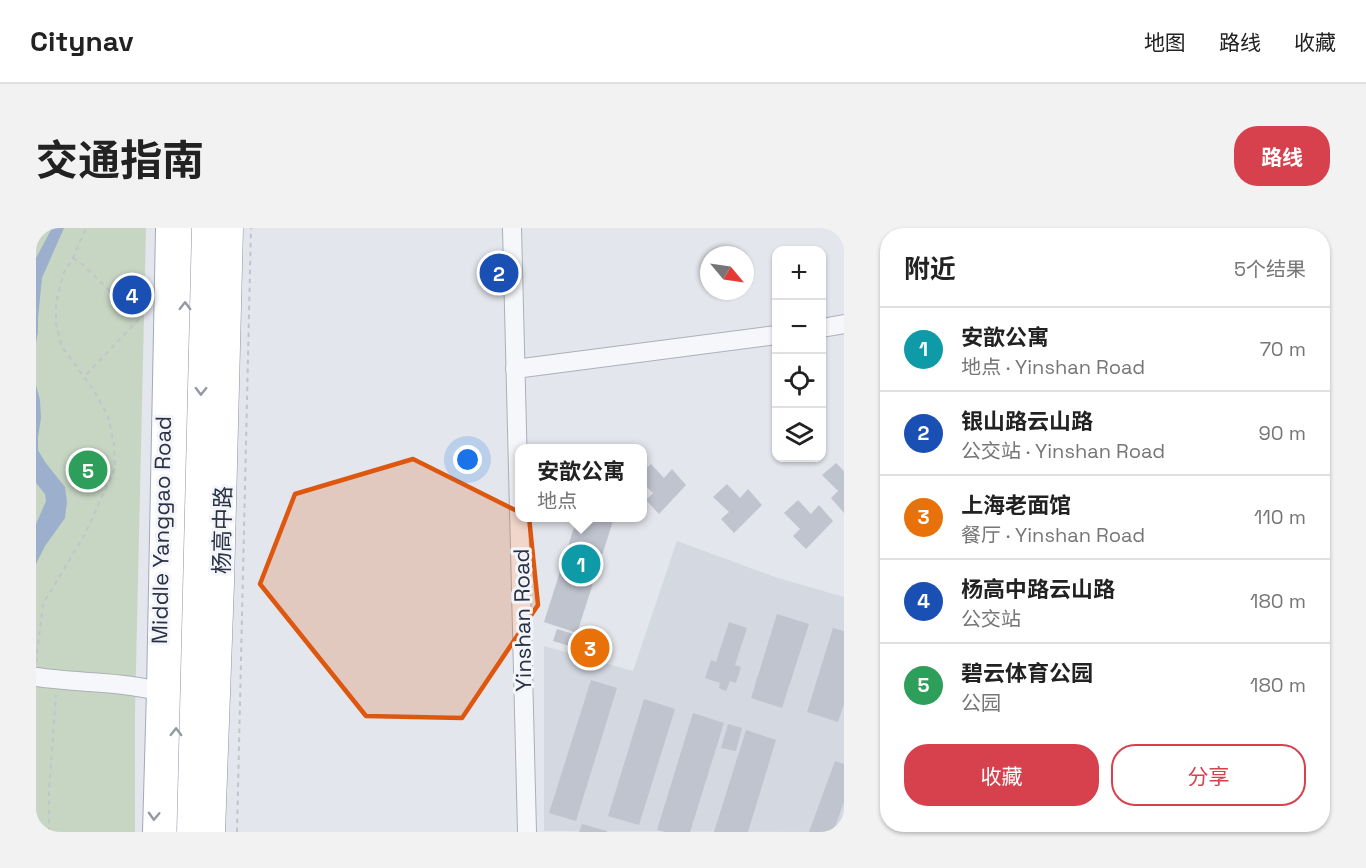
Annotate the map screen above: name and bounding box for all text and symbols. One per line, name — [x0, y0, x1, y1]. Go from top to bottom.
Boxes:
text: Citynav — [30, 23, 134, 59]
text: 地图 — [1144, 29, 1186, 56]
text: 路线 — [1219, 29, 1261, 56]
text: 收藏 — [1294, 29, 1336, 56]
button: 路线 — [1234, 126, 1330, 186]
text: 交通指南 — [36, 134, 204, 187]
north arrow — [700, 246, 754, 300]
map controls — [772, 246, 826, 462]
button: + — [772, 246, 826, 300]
pin: 2 — [480, 250, 518, 296]
text: 附近 — [904, 252, 956, 286]
text: 5个结果 — [1234, 256, 1306, 282]
pin: 4 — [112, 272, 152, 318]
button: − — [772, 300, 826, 354]
one-way arrow — [179, 301, 192, 310]
text: 安歆公寓 — [961, 323, 1049, 351]
text: 1 — [919, 336, 928, 362]
text: 70 m — [1260, 336, 1306, 362]
button: locate — [772, 354, 826, 408]
text: 地点 · Yinshan Road — [961, 354, 1145, 380]
one-way arrow — [195, 387, 208, 396]
text: 银山路云山路 — [961, 407, 1093, 435]
button: layers — [772, 408, 826, 462]
street label: Middle Yanggao Road — [145, 416, 177, 644]
text: 2 — [918, 420, 929, 446]
text: 90 m — [1259, 420, 1306, 446]
text: 公交站 · Yinshan Road — [961, 438, 1165, 464]
popup — [515, 444, 647, 522]
your location — [453, 445, 482, 474]
pin: 5 — [68, 448, 108, 492]
text: 安歆公寓 — [537, 457, 625, 485]
street label: 杨高中路 — [207, 486, 237, 574]
text: 地点 — [537, 488, 577, 514]
text: 上海老面馆 — [961, 491, 1071, 519]
text: 3 — [917, 504, 930, 530]
text: 110 m — [1254, 504, 1306, 530]
text: 餐厅 · Yinshan Road — [961, 522, 1145, 548]
pin: 1 — [562, 542, 600, 586]
street label: Yinshan Road — [507, 548, 537, 692]
text: 杨高中路云山路 — [961, 575, 1115, 603]
text: 4 — [917, 588, 930, 614]
text: 180 m — [1250, 588, 1306, 614]
text: 公交站 — [961, 606, 1021, 632]
pin: 3 — [570, 626, 610, 670]
text: 碧云体育公园 — [961, 659, 1093, 687]
text: 5 — [918, 672, 930, 698]
text: 180 m — [1250, 672, 1306, 698]
text: 公园 — [961, 690, 1001, 716]
one-way arrow — [170, 727, 183, 736]
button: 收藏 — [904, 744, 1099, 806]
button: 分享 — [1111, 744, 1306, 806]
one-way arrow — [148, 812, 160, 821]

